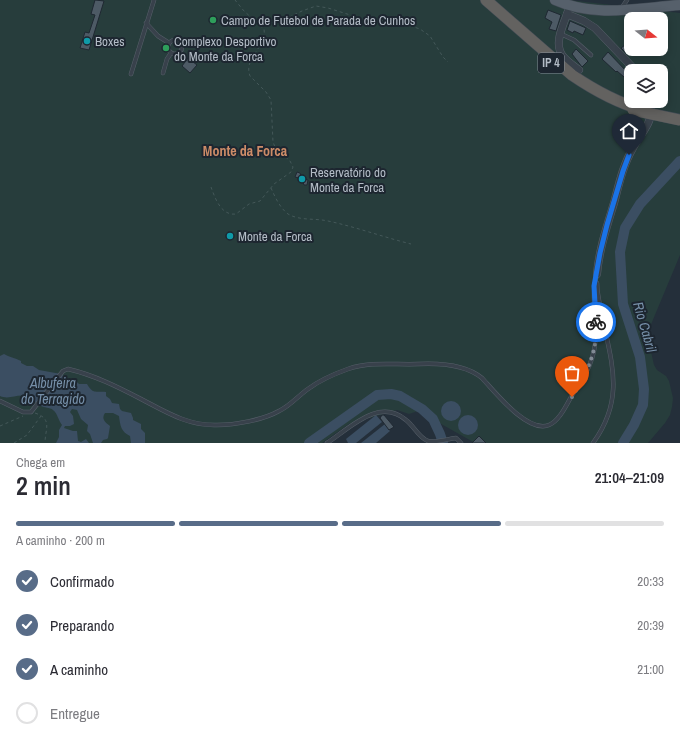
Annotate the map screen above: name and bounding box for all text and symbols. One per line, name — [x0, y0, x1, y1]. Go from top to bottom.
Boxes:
place label: Campo de Futebol de Parada de Cunhos — [221, 12, 415, 29]
north arrow — [624, 12, 668, 56]
map controls — [624, 12, 668, 108]
marker: Campo de Futebol de Parada de Cunhos — [208, 15, 218, 25]
place label: Boxes — [95, 33, 125, 50]
place label: Complexo Desportivo do Monte da Forca — [174, 33, 277, 65]
marker: Boxes — [82, 36, 92, 46]
marker: Complexo Desportivo do Monte da Forca — [161, 43, 171, 53]
road number: IP 4 — [538, 53, 564, 73]
button: layers — [624, 64, 668, 108]
pin — [612, 114, 646, 155]
icon: home — [618, 120, 640, 142]
district label: Monte da Forca — [203, 142, 288, 160]
place label: Reservatório do Monte da Forca — [310, 164, 386, 196]
marker: Reservatório do Monte da Forca — [297, 174, 307, 184]
place label: Monte da Forca — [238, 228, 312, 245]
marker: Monte da Forca — [225, 231, 235, 241]
water label: Rio Cabril — [629, 300, 661, 355]
courier — [576, 302, 616, 342]
icon: bike — [585, 311, 607, 333]
pin — [555, 356, 589, 397]
icon: bag — [561, 362, 583, 384]
water label: Albufeira do Terragido — [21, 374, 85, 408]
text: Chega em — [16, 454, 65, 471]
text: 21:04–21:09 — [595, 467, 664, 488]
text: 2 min — [16, 468, 71, 503]
text: A caminho · 200 m — [16, 532, 105, 549]
icon: check — [16, 570, 38, 592]
text: Confirmado — [50, 571, 114, 592]
text: 20:33 — [637, 573, 664, 590]
icon: check — [16, 614, 38, 636]
text: Preparando — [50, 615, 114, 636]
text: 20:39 — [637, 617, 664, 634]
icon: check — [16, 658, 38, 680]
text: A caminho — [50, 659, 108, 680]
text: 21:00 — [637, 661, 664, 678]
text: Entregue — [50, 703, 100, 724]

